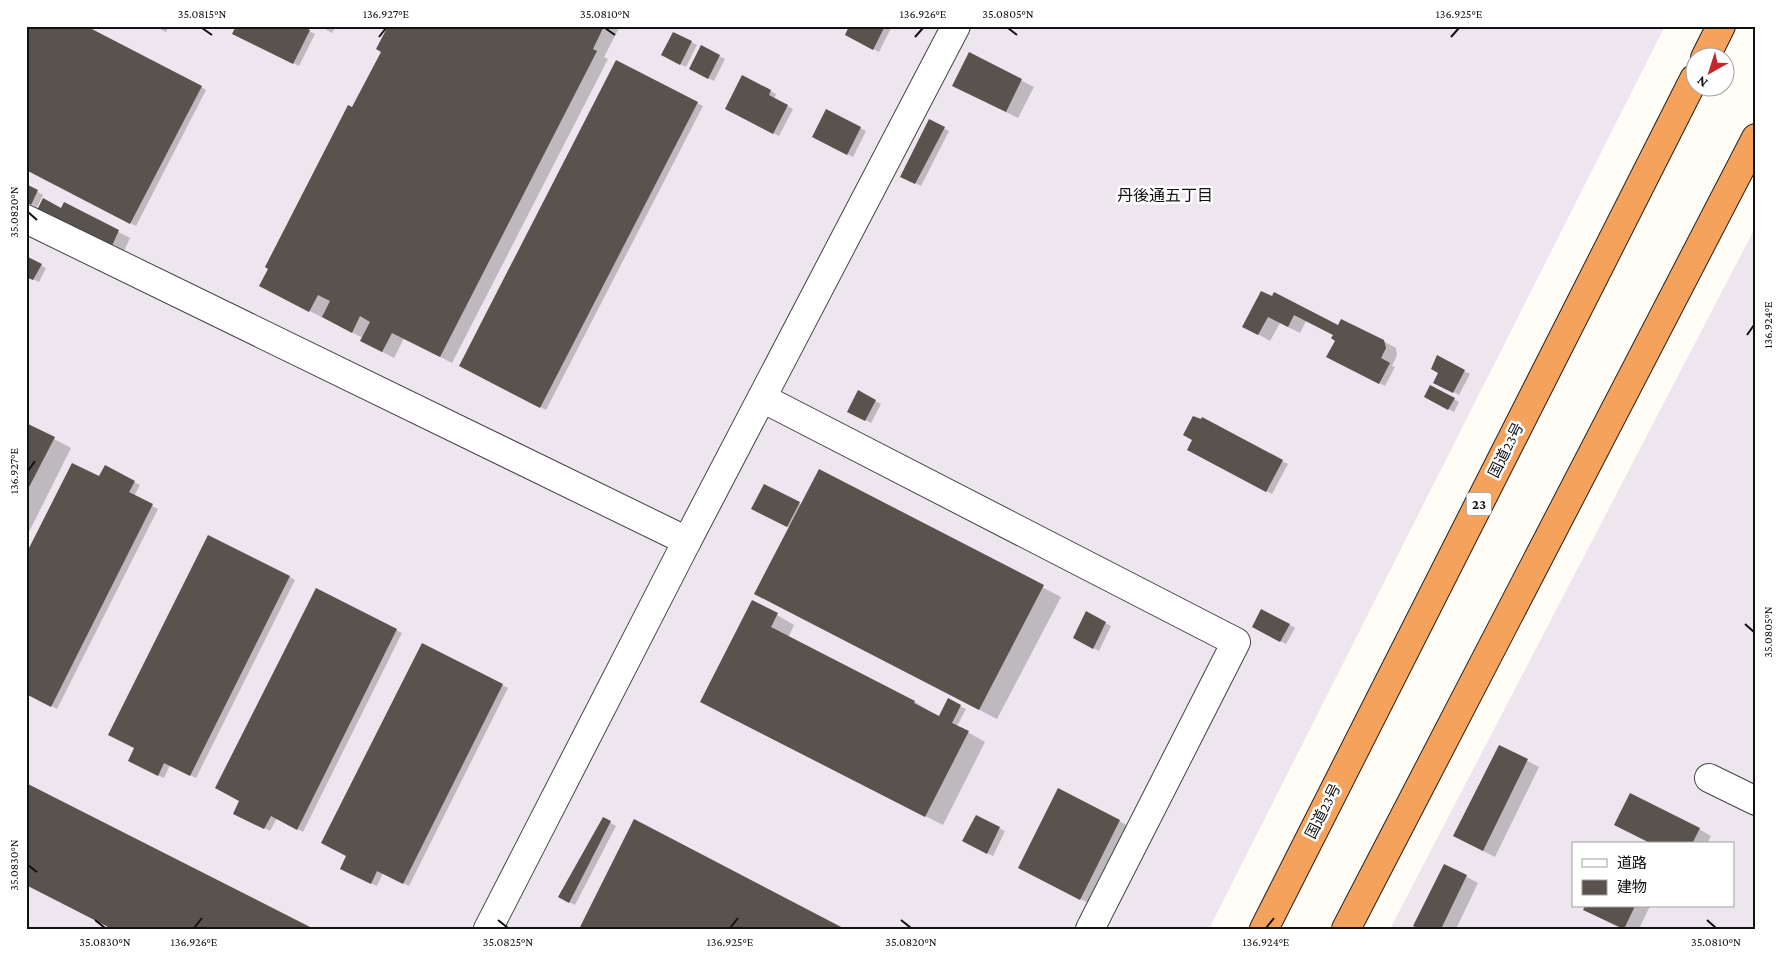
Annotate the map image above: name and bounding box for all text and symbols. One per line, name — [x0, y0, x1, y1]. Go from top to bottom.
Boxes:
text: 35.0815°N — [178, 7, 226, 21]
text: 136.927°E — [363, 7, 410, 21]
text: 35.0810°N — [580, 7, 630, 21]
text: 136.926°E — [900, 7, 947, 21]
text: 35.0805°N — [982, 7, 1034, 21]
text: 136.925°E — [1436, 7, 1483, 21]
north arrow — [1684, 48, 1734, 98]
text: N — [1693, 73, 1711, 91]
text: 35.0820°N — [7, 186, 21, 238]
district label: 丹後通五丁目 — [1117, 187, 1213, 204]
text: 136.924°E — [1761, 301, 1775, 348]
street label: 国道23号 — [1485, 420, 1527, 480]
text: 136.927°E — [7, 447, 21, 494]
road number: 23 — [1466, 492, 1492, 516]
text: 35.0805°N — [1761, 606, 1775, 658]
street label: 国道23号 — [1302, 781, 1344, 841]
text: 35.0830°N — [7, 839, 21, 891]
legend — [1572, 842, 1734, 908]
text: 道路 — [1617, 855, 1647, 871]
text: 建物 — [1617, 879, 1647, 895]
text: 35.0830°N — [79, 935, 131, 949]
text: 136.926°E — [171, 935, 218, 949]
text: 35.0825°N — [483, 935, 533, 949]
text: 136.925°E — [707, 935, 754, 949]
text: 35.0820°N — [885, 935, 937, 949]
text: 136.924°E — [1243, 935, 1290, 949]
text: 35.0810°N — [1691, 935, 1741, 949]

